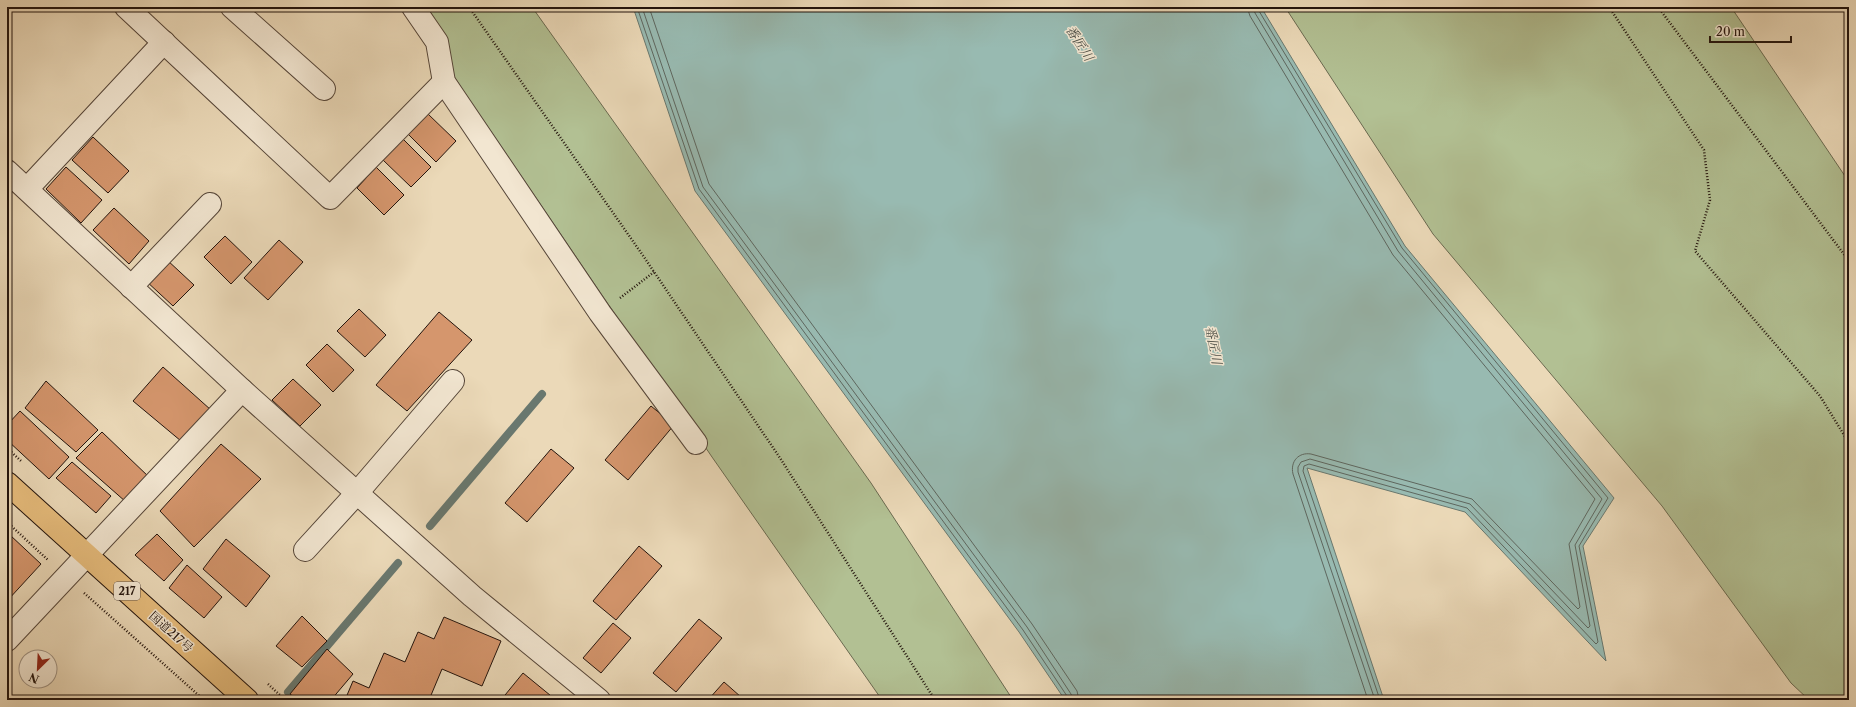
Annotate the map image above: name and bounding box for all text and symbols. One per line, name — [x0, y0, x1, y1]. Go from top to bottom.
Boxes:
scale bar — [1710, 18, 1791, 44]
water label: 番匠川 — [1063, 22, 1098, 65]
text: 20 m — [1716, 24, 1745, 39]
water label: 番匠川 — [1202, 324, 1226, 368]
road number: 217 — [114, 582, 140, 600]
street label: 国道217号 — [146, 608, 196, 655]
north arrow — [18, 649, 58, 689]
text: N — [26, 670, 41, 686]

